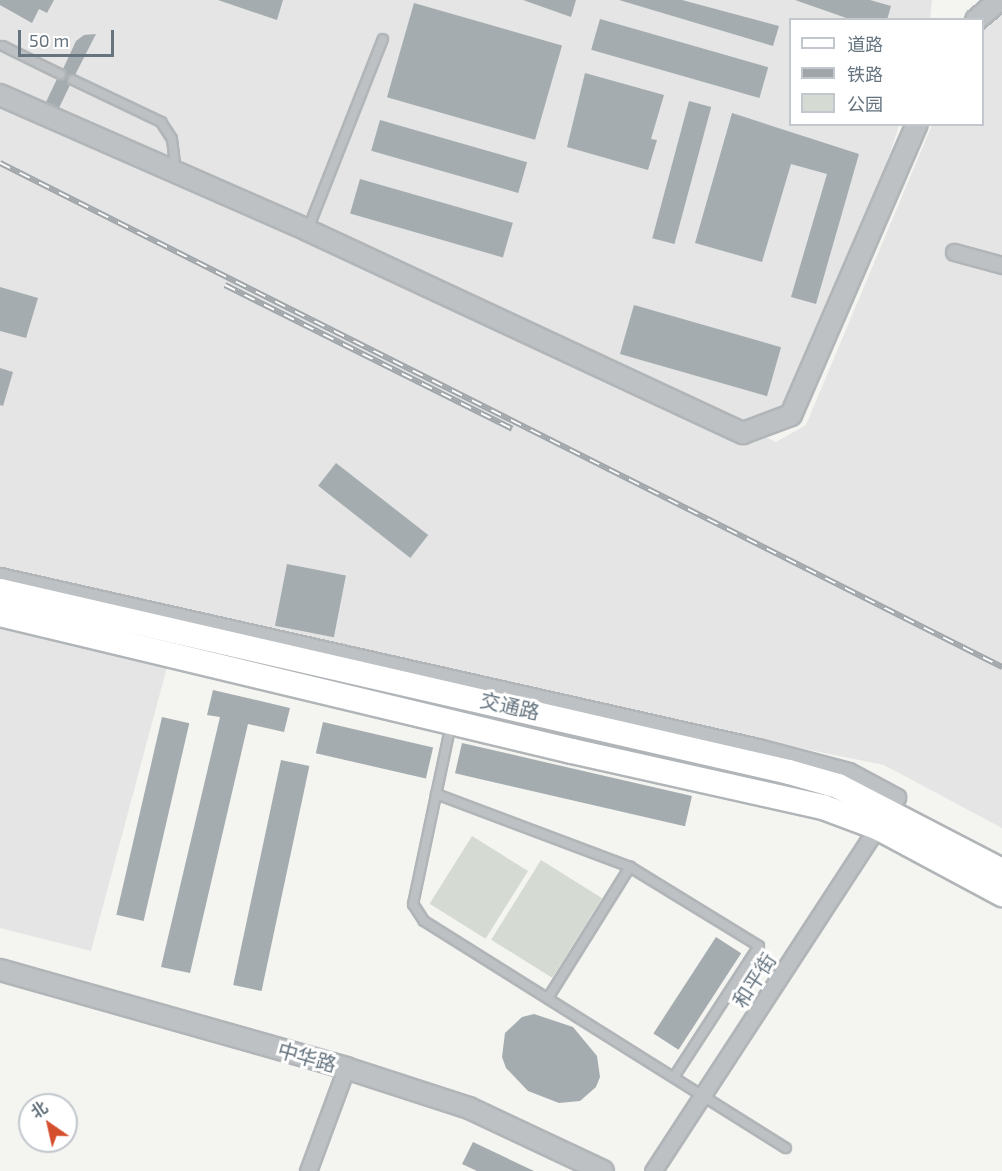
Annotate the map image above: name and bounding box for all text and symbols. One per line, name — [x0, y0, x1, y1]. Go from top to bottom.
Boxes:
scale bar — [21, 18, 117, 56]
legend — [789, 18, 984, 126]
text: 50 m — [29, 29, 69, 51]
text: 道路 — [847, 33, 883, 55]
text: 铁路 — [847, 63, 883, 85]
text: 公园 — [847, 93, 883, 115]
street label: 交通路 — [478, 688, 542, 724]
street label: 和平街 — [728, 948, 780, 1012]
street label: 中华路 — [275, 1037, 339, 1077]
north arrow — [18, 1093, 78, 1153]
text: 北 — [27, 1097, 51, 1122]

